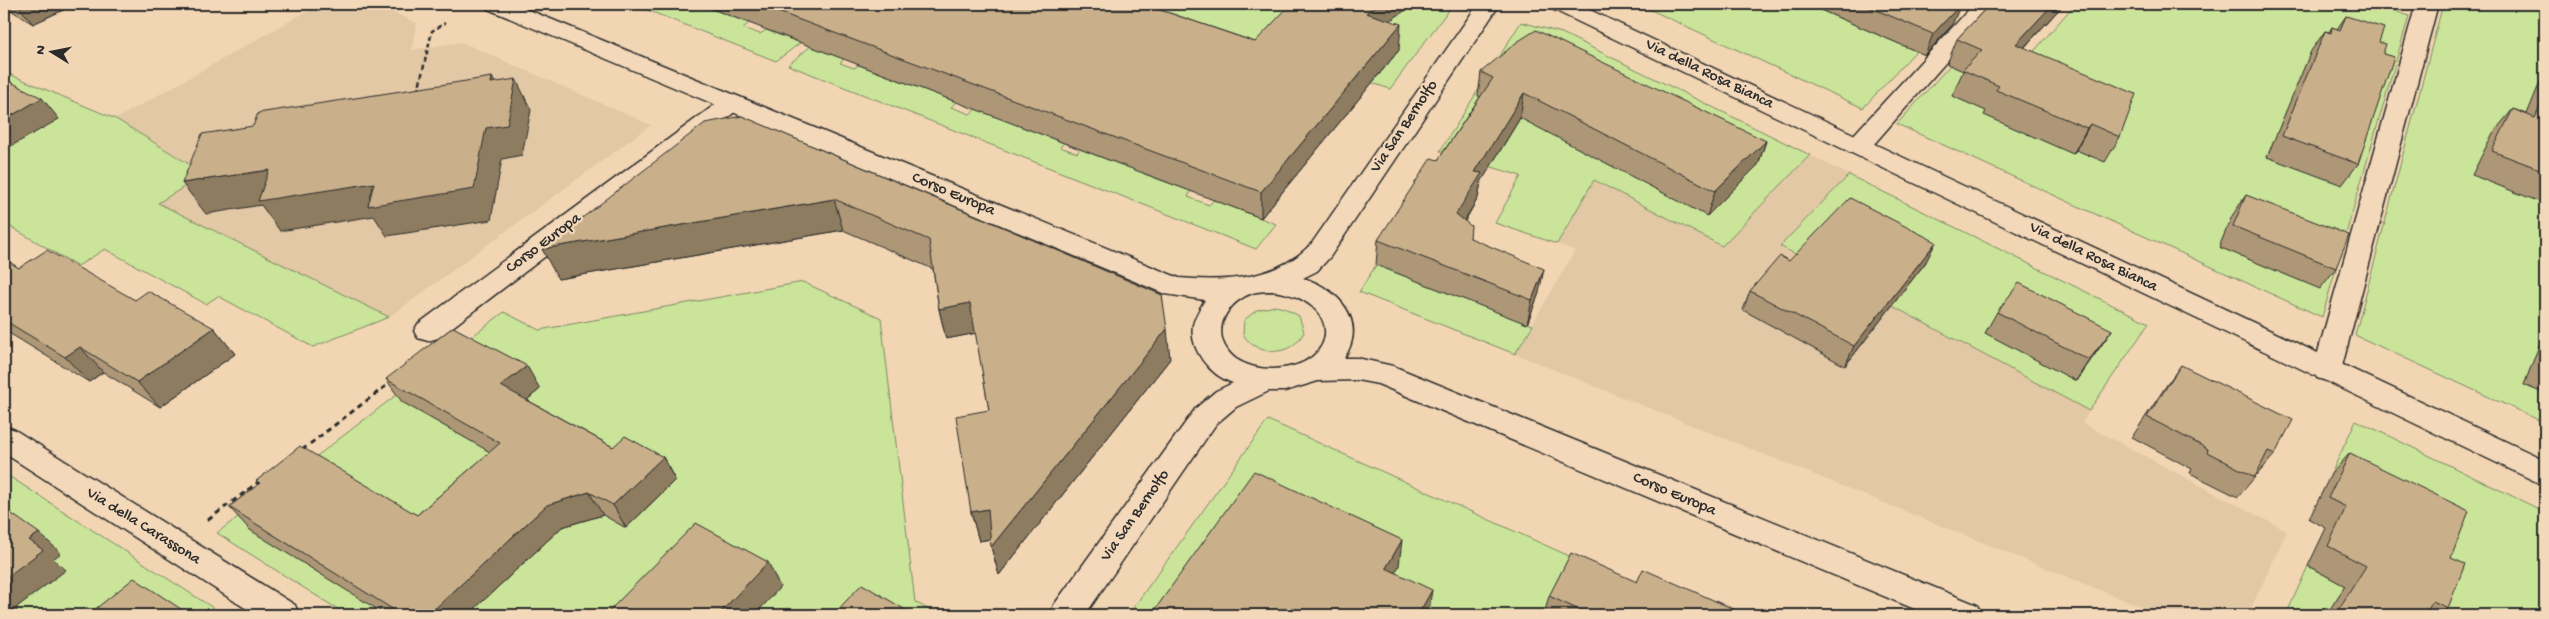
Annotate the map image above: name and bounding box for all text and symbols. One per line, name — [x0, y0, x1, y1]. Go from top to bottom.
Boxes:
north arrow — [28, 28, 78, 78]
street label: Via della Rosa Bianca — [1641, 35, 1777, 115]
text: N — [32, 44, 51, 56]
street label: Via San Bernolfo — [1367, 77, 1443, 178]
street label: Corso Europa — [908, 169, 999, 222]
street label: Corso Europa — [503, 209, 586, 278]
street label: Via della Rosa Bianca — [2025, 218, 2161, 298]
street label: Via San Bernolfo — [1097, 467, 1175, 566]
street label: Corso Europa — [1629, 469, 1720, 522]
street label: Via della Carassona — [82, 484, 205, 570]

